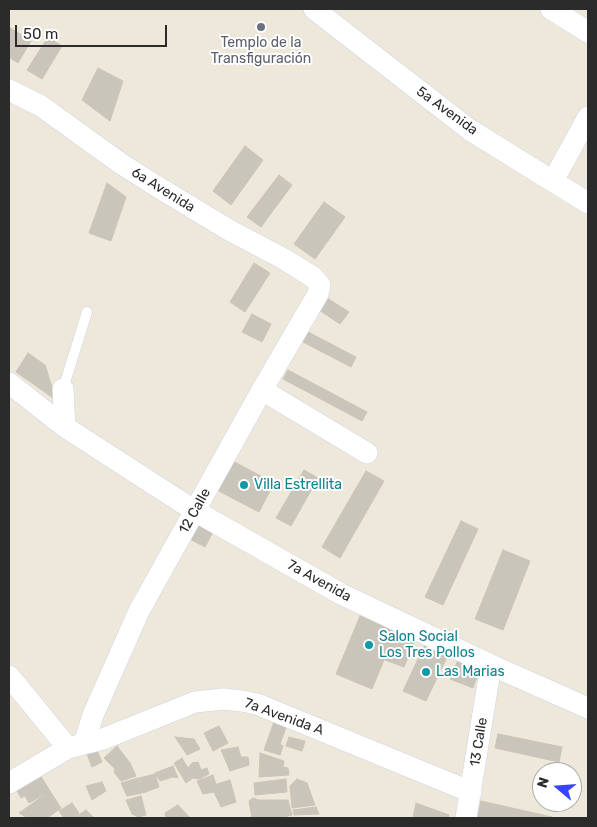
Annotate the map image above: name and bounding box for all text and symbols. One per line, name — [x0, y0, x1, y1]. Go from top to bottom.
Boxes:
scale bar — [18, 15, 170, 47]
marker: Templo de la Transfiguración — [255, 21, 267, 33]
text: 50 m — [23, 25, 58, 43]
place label: Templo de la Transfiguración — [211, 35, 311, 68]
street label: 5a Avenida — [413, 83, 481, 139]
street label: 6a Avenida — [128, 164, 198, 216]
place label: Villa Estrellita — [254, 477, 342, 493]
marker: Villa Estrellita — [238, 479, 250, 491]
street label: 12 Calle — [176, 485, 214, 537]
street label: 7a Avenida — [284, 557, 354, 605]
place label: Salon Social Los Tres Pollos — [379, 629, 475, 662]
marker: Salon Social Los Tres Pollos — [363, 639, 375, 651]
place label: Las Marias — [436, 664, 505, 680]
marker: Las Marias — [420, 666, 432, 678]
street label: 7a Avenida A — [242, 695, 326, 739]
street label: 13 Calle — [467, 716, 491, 768]
north arrow — [532, 762, 582, 812]
text: N — [534, 775, 553, 790]

